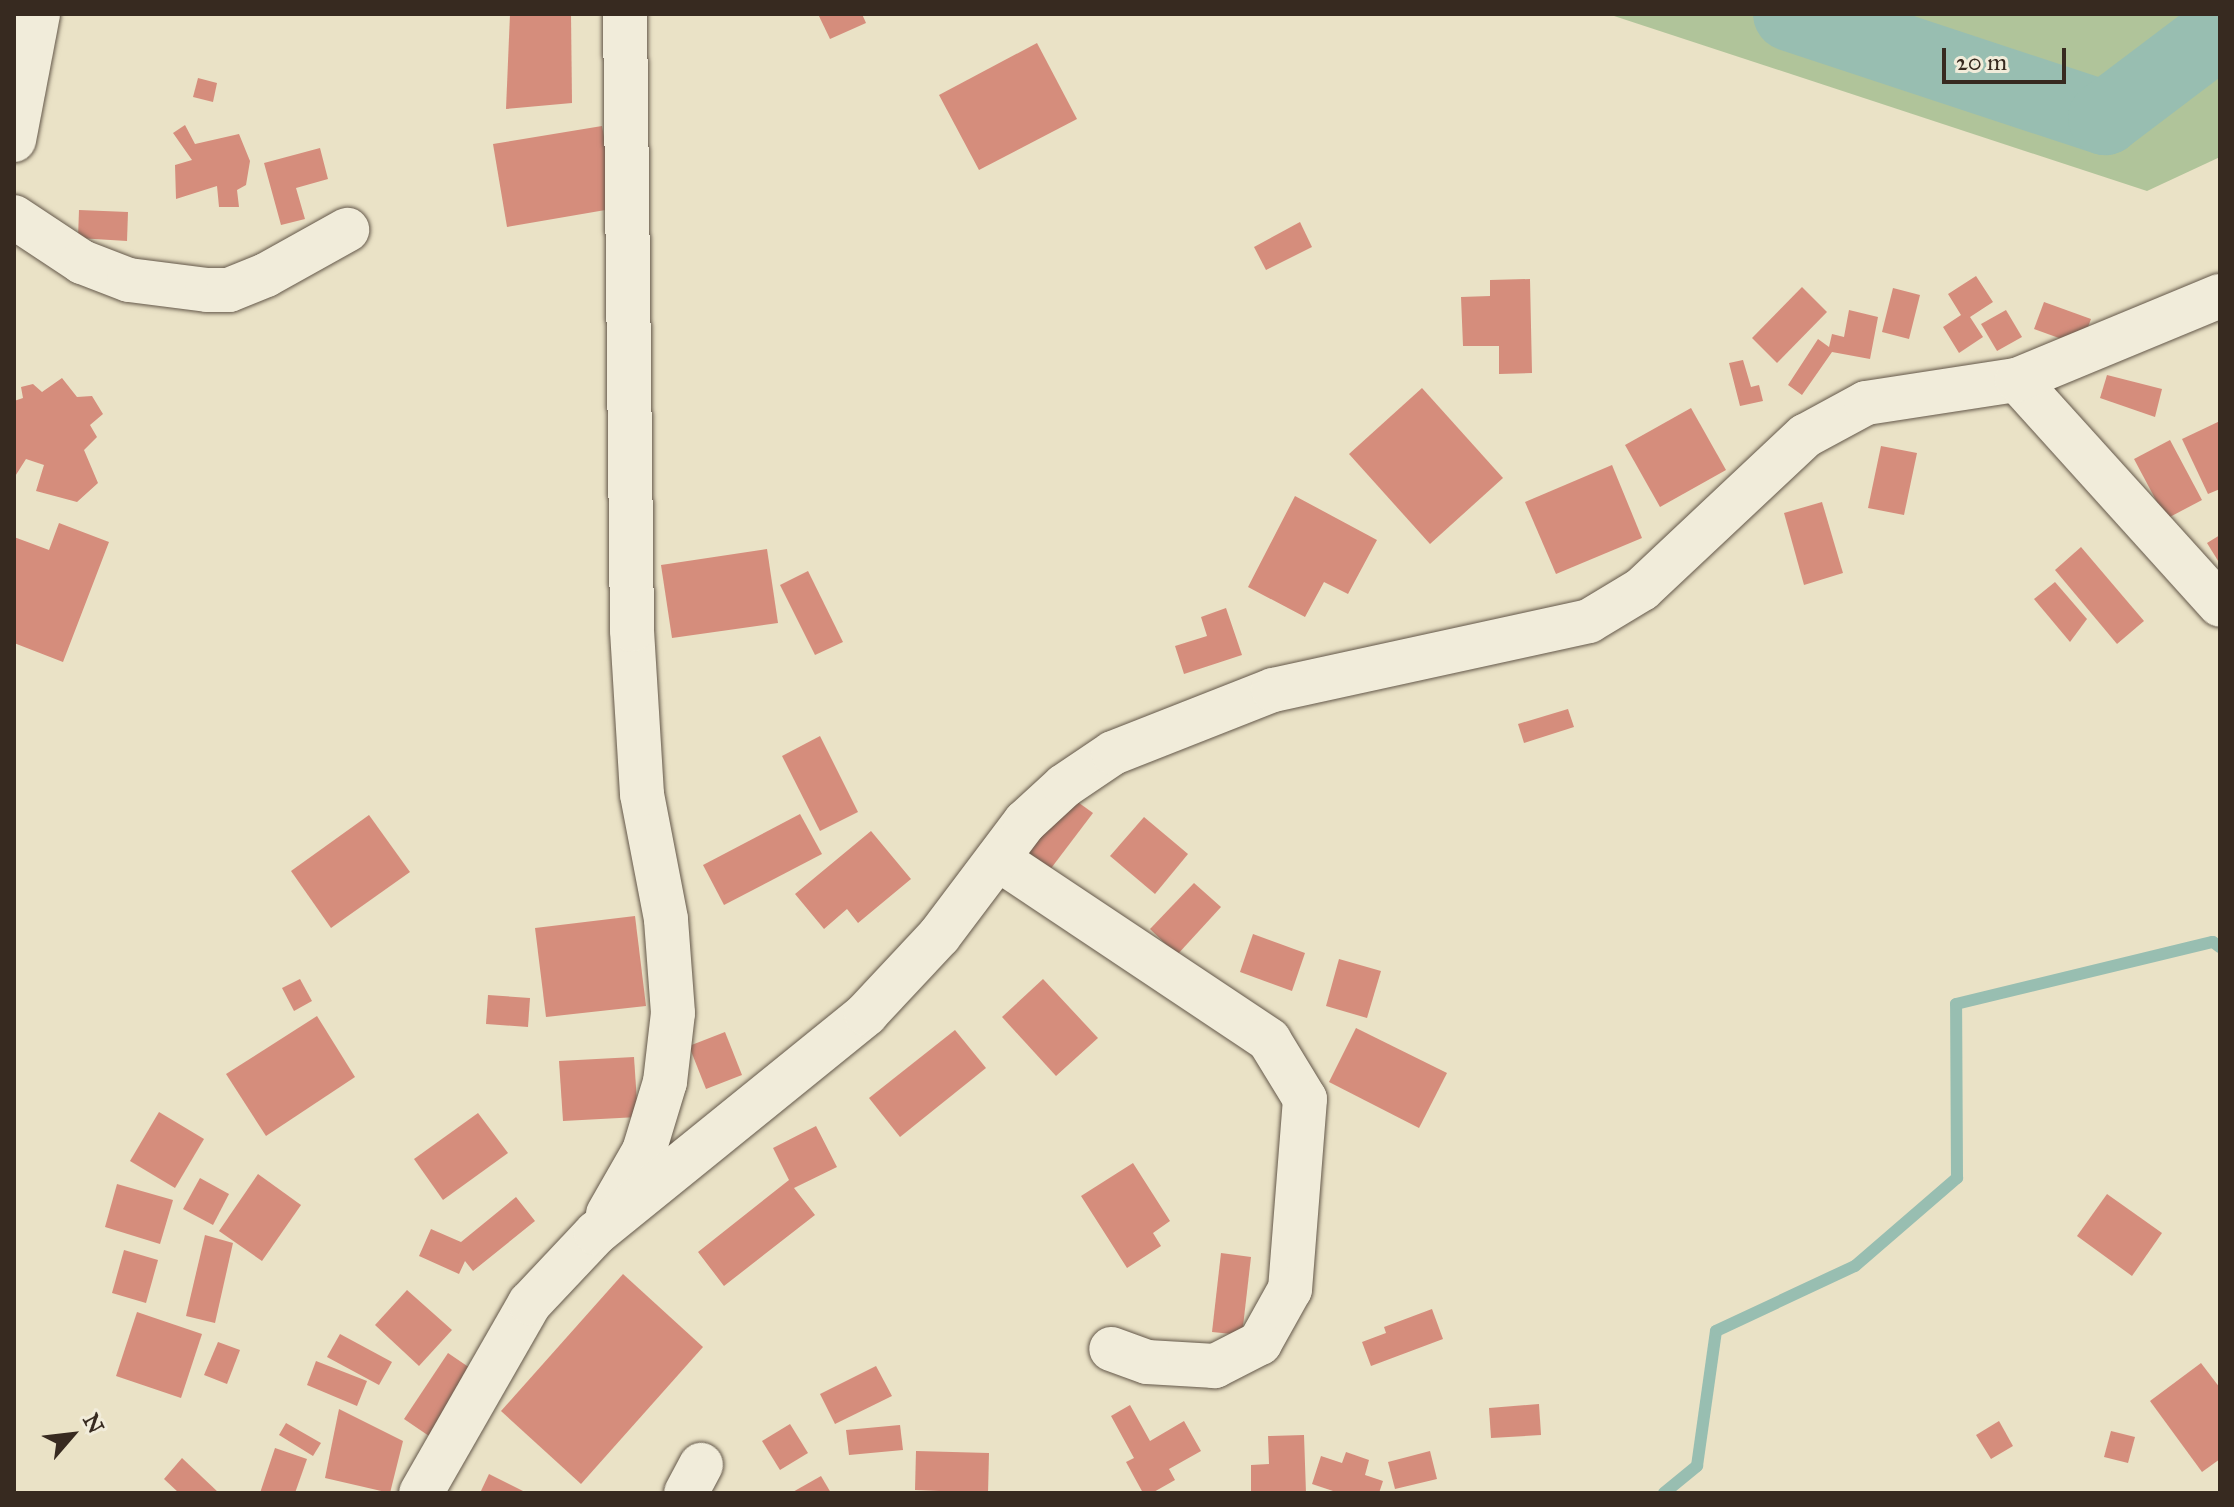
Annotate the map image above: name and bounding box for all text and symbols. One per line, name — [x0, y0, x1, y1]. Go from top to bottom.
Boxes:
scale bar — [1946, 32, 2070, 82]
text: 20 m — [1956, 47, 2007, 77]
north arrow — [32, 1395, 112, 1475]
text: N — [77, 1409, 110, 1438]

